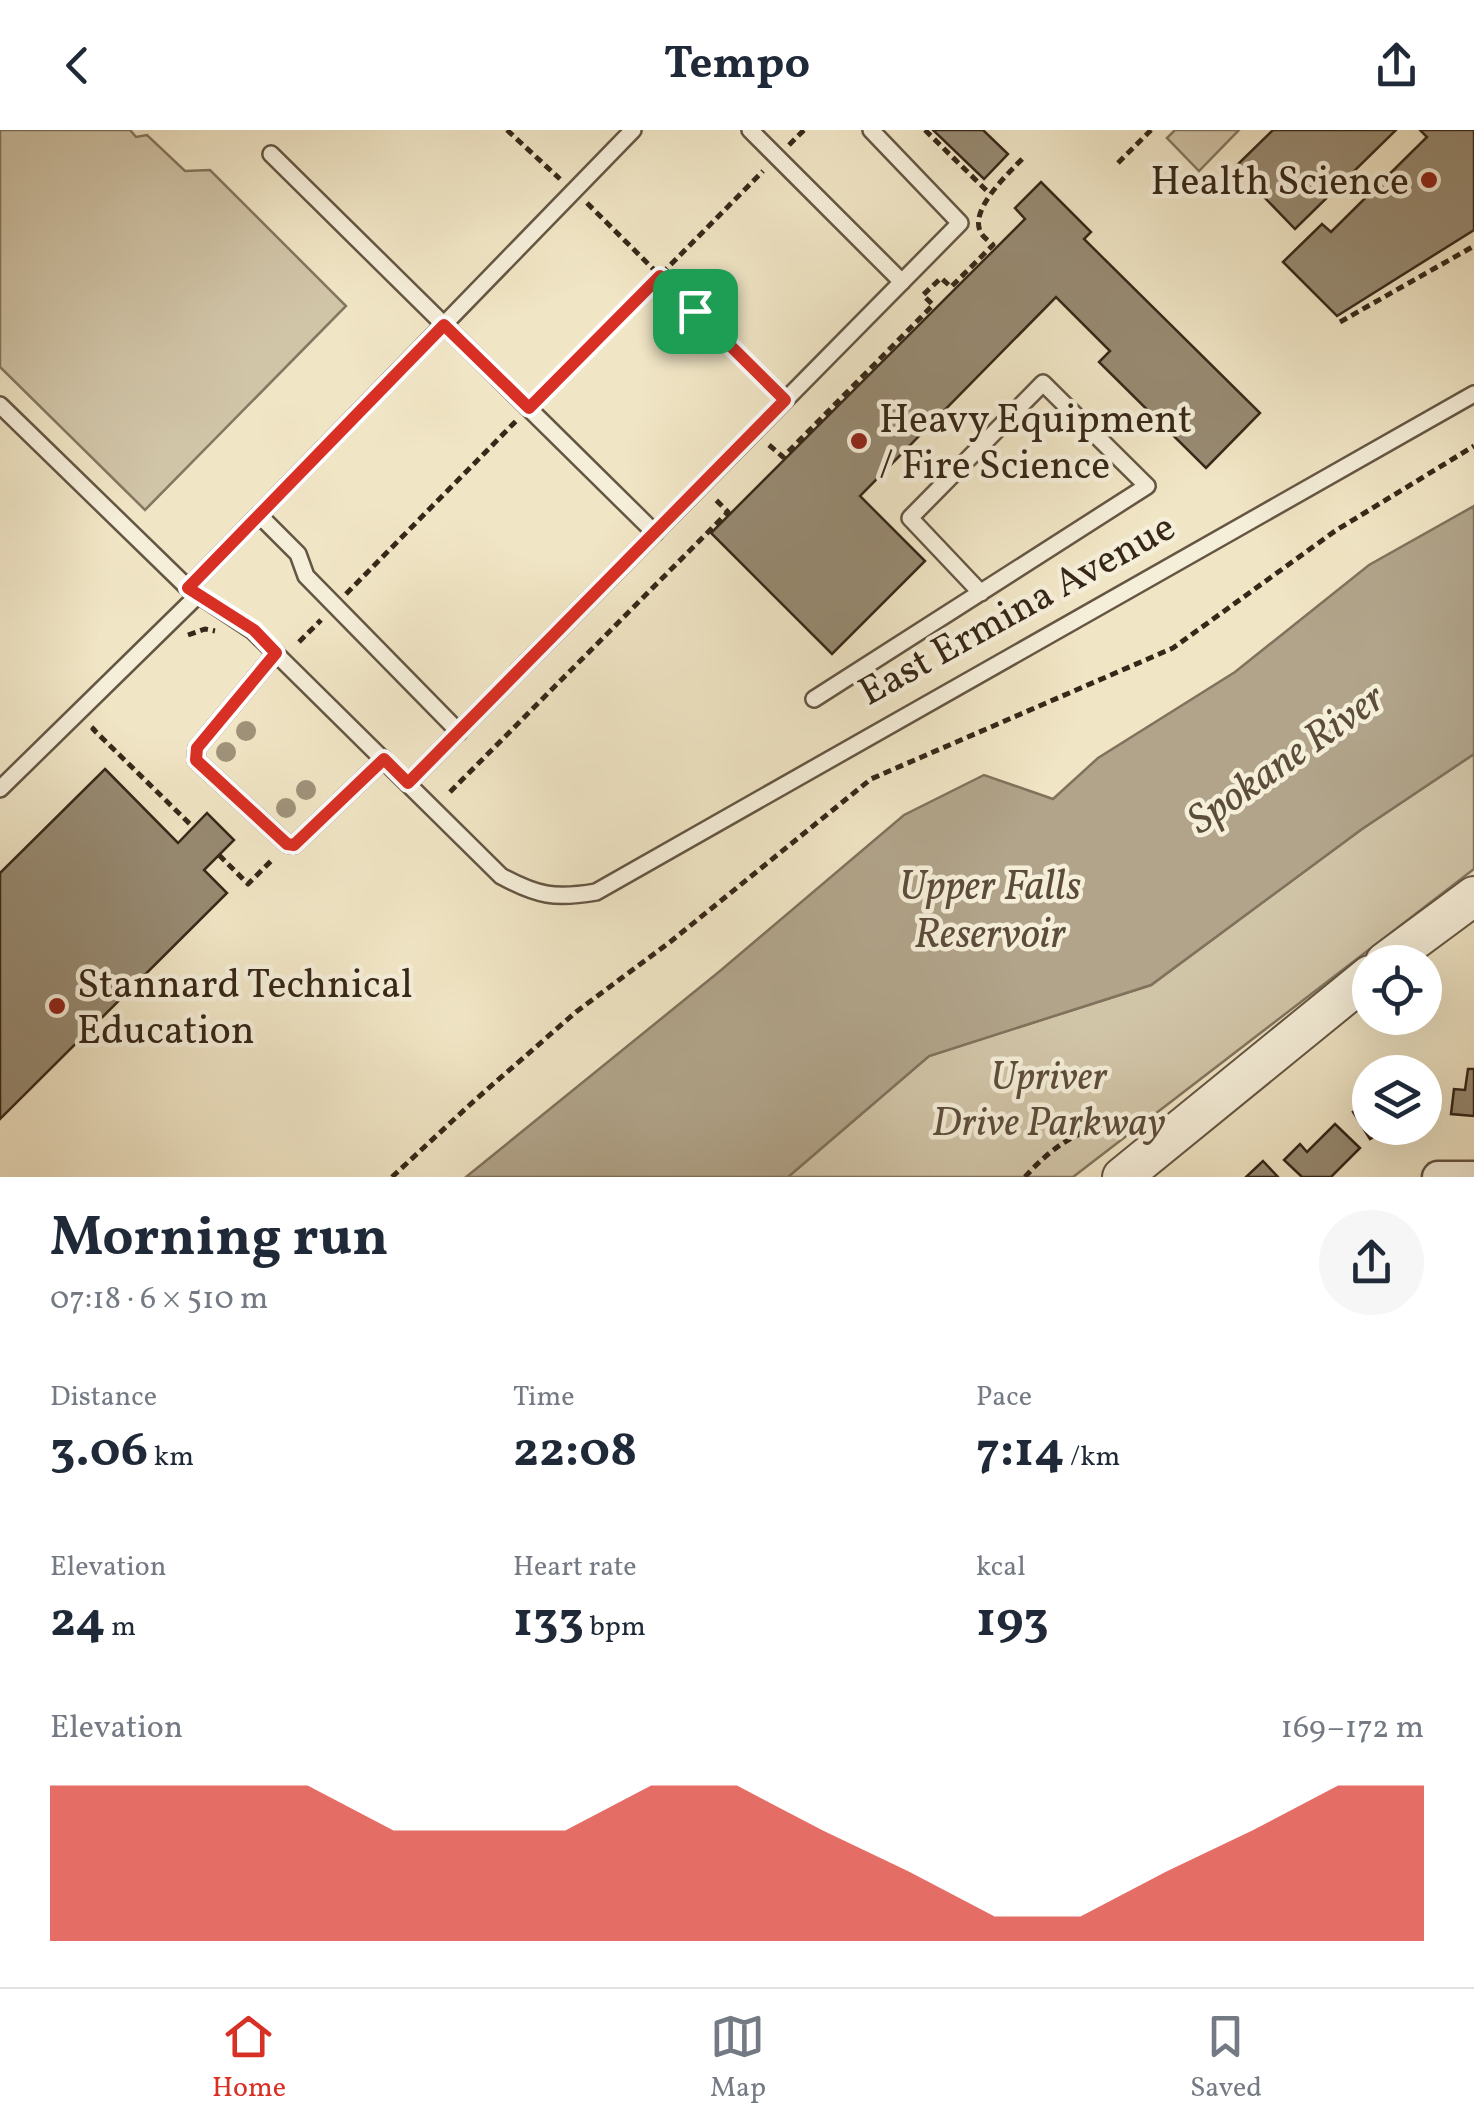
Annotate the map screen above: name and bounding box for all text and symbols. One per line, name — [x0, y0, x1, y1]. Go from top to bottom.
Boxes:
text: Tempo — [664, 34, 810, 97]
icon: back — [50, 38, 105, 93]
icon: share — [1369, 38, 1424, 93]
place label: Health Science — [1150, 156, 1409, 212]
marker: Health Science — [1418, 169, 1440, 191]
pin — [653, 269, 738, 354]
icon: arrive — [668, 284, 723, 339]
place label: Heavy Equipment / Fire Science — [879, 394, 1192, 496]
marker: Heavy Equipment / Fire Science — [848, 430, 870, 452]
street label: East Ermina Avenue — [850, 501, 1186, 722]
water label: Spokane River — [1177, 671, 1399, 851]
water label: Upper Falls Reservoir — [899, 859, 1081, 966]
map controls — [1352, 945, 1442, 1145]
button: locate — [1352, 945, 1442, 1035]
place label: Stannard Technical Education — [77, 959, 413, 1061]
marker: Stannard Technical Education — [46, 995, 68, 1017]
park label: Upriver Drive Parkway — [932, 1051, 1166, 1153]
button: layers — [1352, 1055, 1442, 1145]
text: Morning run — [50, 1202, 389, 1278]
button: share — [1319, 1210, 1424, 1315]
text: 07:18 · 6 × 510 m — [50, 1278, 268, 1322]
text: Distance — [50, 1378, 157, 1417]
text: Time — [513, 1378, 574, 1417]
text: Pace — [976, 1378, 1032, 1417]
text: 3.06 — [50, 1417, 148, 1487]
text: 22:08 — [513, 1417, 637, 1487]
text: 7:14 — [976, 1417, 1065, 1487]
text: km — [148, 1438, 194, 1477]
text: /km — [1065, 1438, 1120, 1477]
text: Elevation — [50, 1548, 166, 1587]
text: Heart rate — [513, 1548, 637, 1587]
text: kcal — [976, 1548, 1026, 1587]
text: 24 — [50, 1587, 106, 1657]
text: 133 — [513, 1587, 584, 1657]
text: 193 — [976, 1587, 1049, 1657]
text: m — [106, 1608, 136, 1647]
text: bpm — [584, 1608, 646, 1647]
text: Elevation — [50, 1707, 183, 1751]
text: 169–172 m — [1281, 1707, 1424, 1751]
tab: Home — [212, 2009, 286, 2108]
tab: Map — [710, 2009, 766, 2108]
tab: Saved — [1190, 2009, 1262, 2108]

